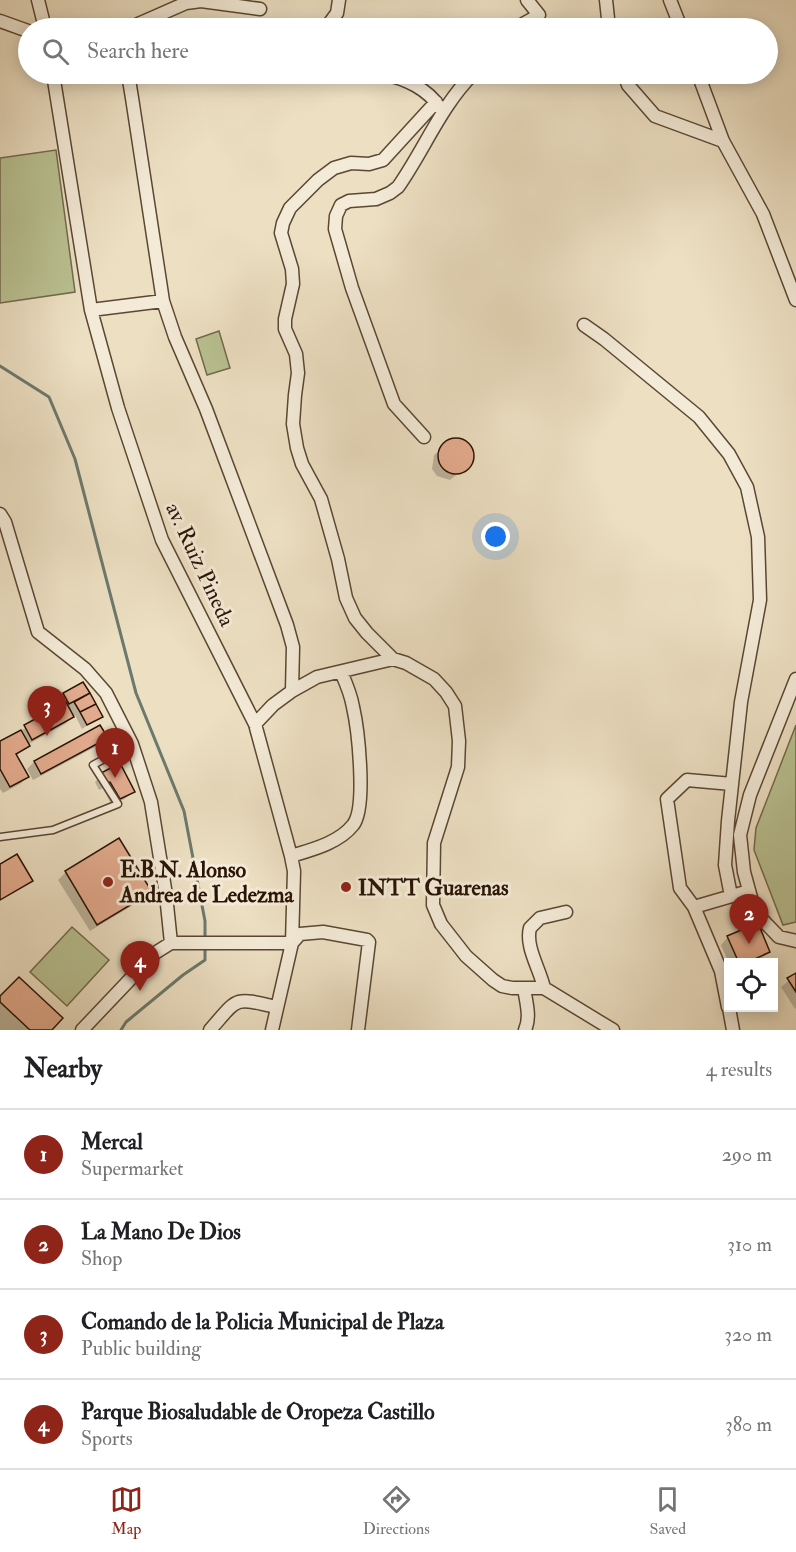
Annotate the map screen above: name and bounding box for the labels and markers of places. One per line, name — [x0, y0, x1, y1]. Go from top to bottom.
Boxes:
pin: 3 — [28, 686, 66, 736]
pin: 1 — [96, 728, 134, 778]
place label: E.B.N. Alonso Andrea de Ledezma — [119, 856, 295, 909]
place label: INTT Guarenas — [358, 874, 509, 902]
marker: E.B.N. Alonso Andrea de Ledezma — [101, 875, 115, 889]
marker: INTT Guarenas — [339, 880, 353, 894]
pin: 2 — [730, 894, 768, 944]
pin: 4 — [120, 942, 160, 991]

